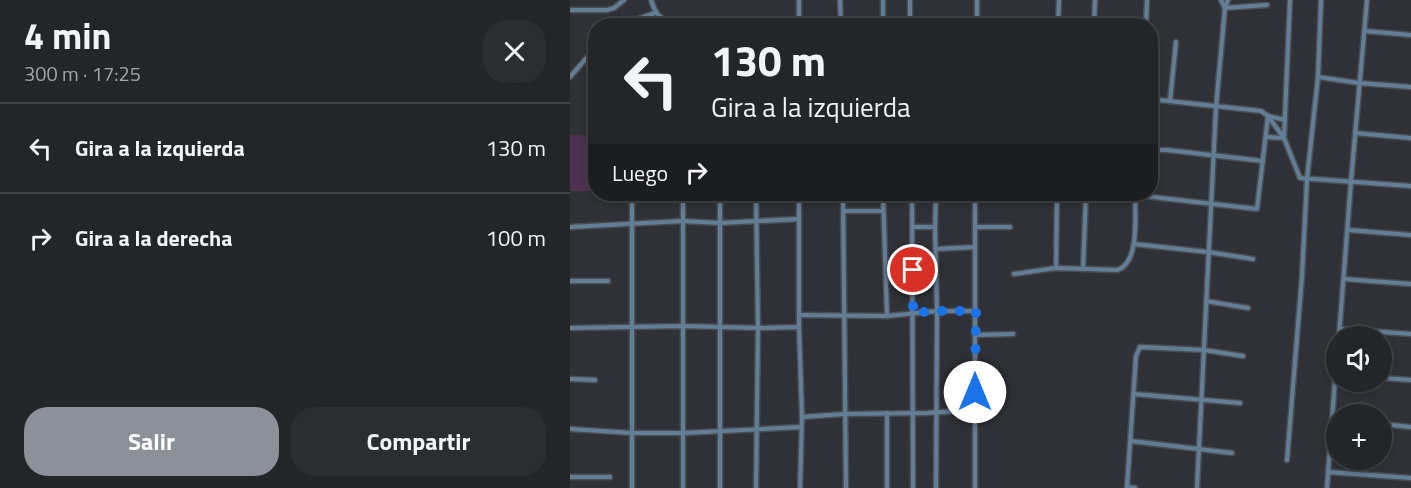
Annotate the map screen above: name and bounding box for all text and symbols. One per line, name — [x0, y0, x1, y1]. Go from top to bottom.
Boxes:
text: 4 min — [24, 8, 111, 63]
button: close — [483, 20, 546, 83]
text: 130 m — [711, 28, 826, 92]
icon: left — [612, 42, 690, 120]
text: 300 m · 17:25 — [24, 58, 141, 89]
text: Gira a la izquierda — [711, 86, 911, 127]
text: Gira a la izquierda — [75, 131, 245, 165]
text: 130 m — [486, 131, 546, 165]
icon: left — [24, 132, 57, 165]
text: Luego — [612, 156, 668, 190]
icon: right — [680, 156, 713, 189]
text: Gira a la derecha — [75, 221, 232, 255]
text: 100 m — [486, 221, 546, 255]
icon: right — [24, 222, 57, 255]
pin — [887, 244, 938, 295]
icon: arrive — [896, 253, 929, 286]
map controls — [1326, 326, 1392, 470]
button: sound — [1326, 326, 1392, 392]
position arrow — [943, 360, 1007, 424]
button: + — [1326, 404, 1392, 470]
button: Salir — [24, 407, 279, 476]
button: Compartir — [291, 407, 546, 476]

